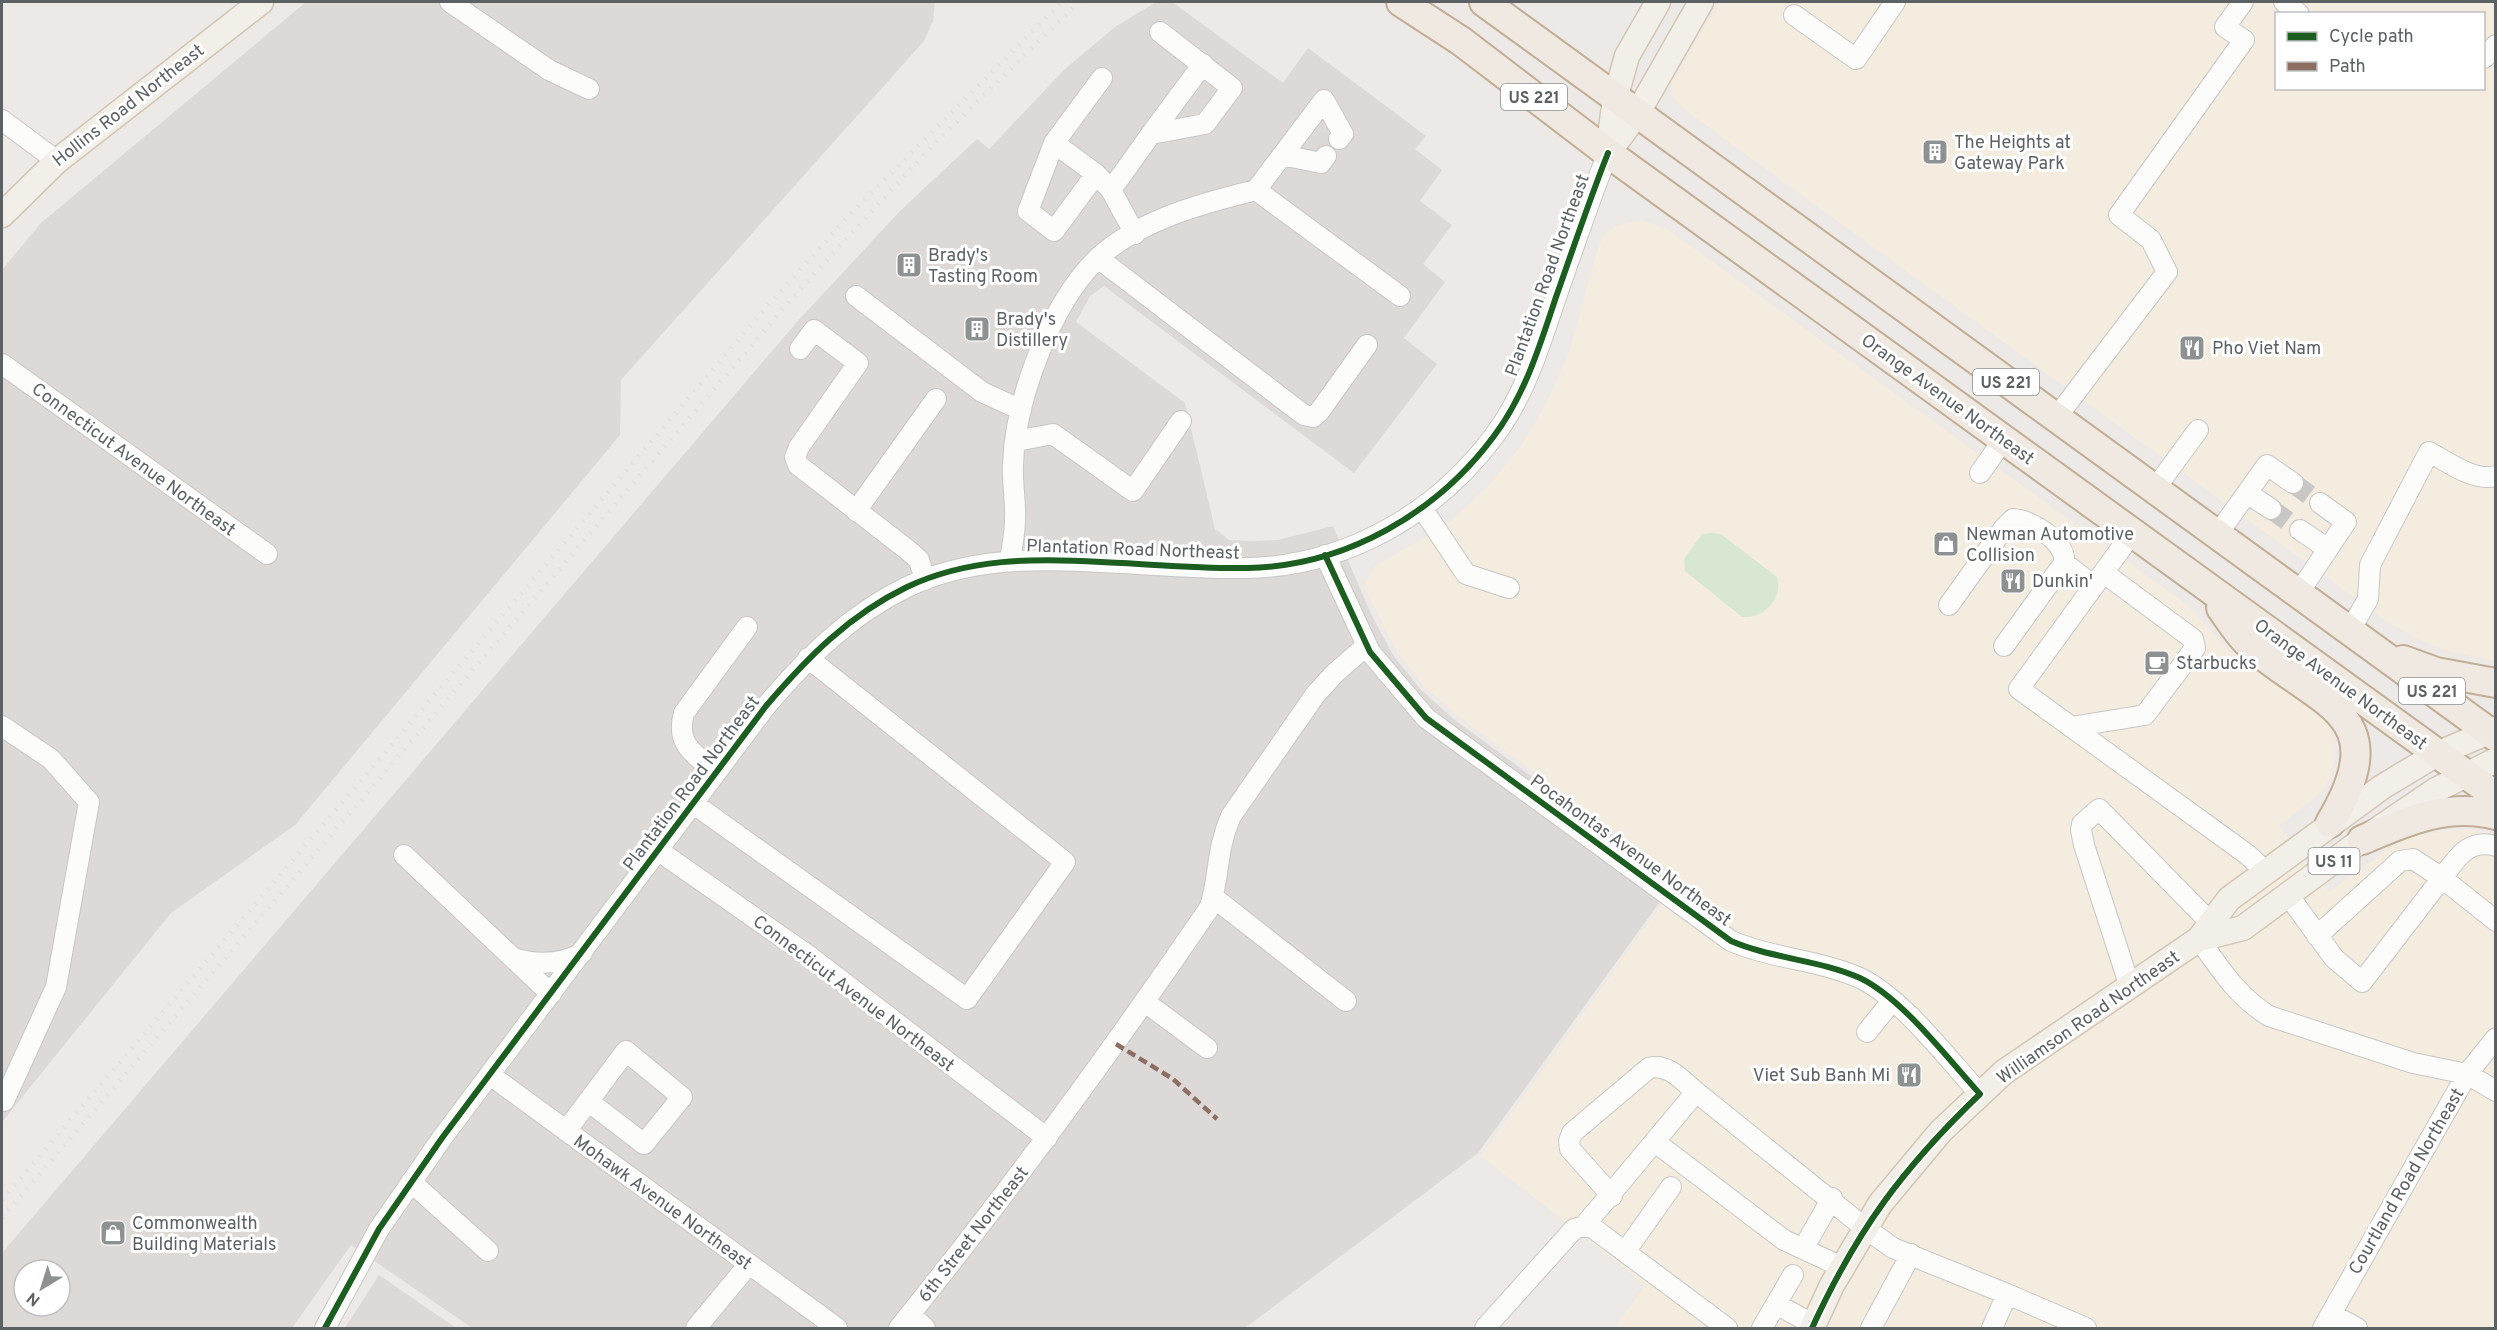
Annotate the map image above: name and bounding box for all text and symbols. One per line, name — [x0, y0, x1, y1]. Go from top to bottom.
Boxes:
legend — [2275, 12, 2485, 90]
text: Cycle path — [2329, 26, 2414, 49]
street label: Hollins Road Northeast — [48, 40, 209, 173]
text: Path — [2329, 56, 2366, 79]
road number: US 221 — [1501, 84, 1567, 110]
place label: The Heights at Gateway Park — [1954, 132, 2071, 176]
building icon: The Heights at Gateway Park — [1920, 137, 1950, 167]
street label: Plantation Road Northeast — [1501, 171, 1596, 380]
place label: Brady's Tasting Room — [928, 245, 1038, 289]
building icon: Brady's Tasting Room — [894, 250, 924, 280]
place label: Brady's Distillery — [996, 309, 1068, 353]
building icon: Brady's Distillery — [962, 314, 992, 344]
street label: Orange Avenue Northeast — [1856, 330, 2038, 471]
restaurant icon: Pho Viet Nam — [2177, 333, 2207, 363]
place label: Pho Viet Nam — [2212, 338, 2321, 361]
road number: US 221 — [1973, 369, 2039, 395]
street label: Connecticut Avenue Northeast — [26, 378, 240, 542]
place label: Newman Automotive Collision — [1966, 524, 2134, 568]
shop icon: Newman Automotive Collision — [1931, 529, 1961, 559]
street label: Plantation Road Northeast — [1026, 535, 1240, 566]
restaurant icon: Dunkin' — [1998, 566, 2028, 596]
place label: Dunkin' — [2032, 571, 2093, 594]
street label: Orange Avenue Northeast — [2249, 615, 2431, 756]
cafe icon: Starbucks — [2142, 648, 2172, 678]
place label: Starbucks — [2176, 653, 2257, 676]
road number: US 221 — [2399, 678, 2465, 704]
street label: Plantation Road Northeast — [619, 692, 766, 876]
street label: Pocahontas Avenue Northeast — [1525, 770, 1735, 932]
road number: US 11 — [2308, 848, 2360, 874]
street label: Connecticut Avenue Northeast — [748, 911, 959, 1078]
street label: Williamson Road Northeast — [1993, 946, 2185, 1090]
restaurant icon: Viet Sub Banh Mi — [1894, 1060, 1924, 1090]
place label: Viet Sub Banh Mi — [1753, 1065, 1890, 1088]
street label: Courtland Road Northeast — [2344, 1084, 2470, 1279]
street label: Mohawk Avenue Northeast — [568, 1131, 756, 1276]
street label: 6th Street Northeast — [914, 1162, 1034, 1308]
place label: Commonwealth Building Materials — [132, 1213, 276, 1257]
shop icon: Commonwealth Building Materials — [98, 1218, 128, 1248]
north arrow — [12, 1258, 72, 1318]
text: N — [23, 1287, 45, 1310]

